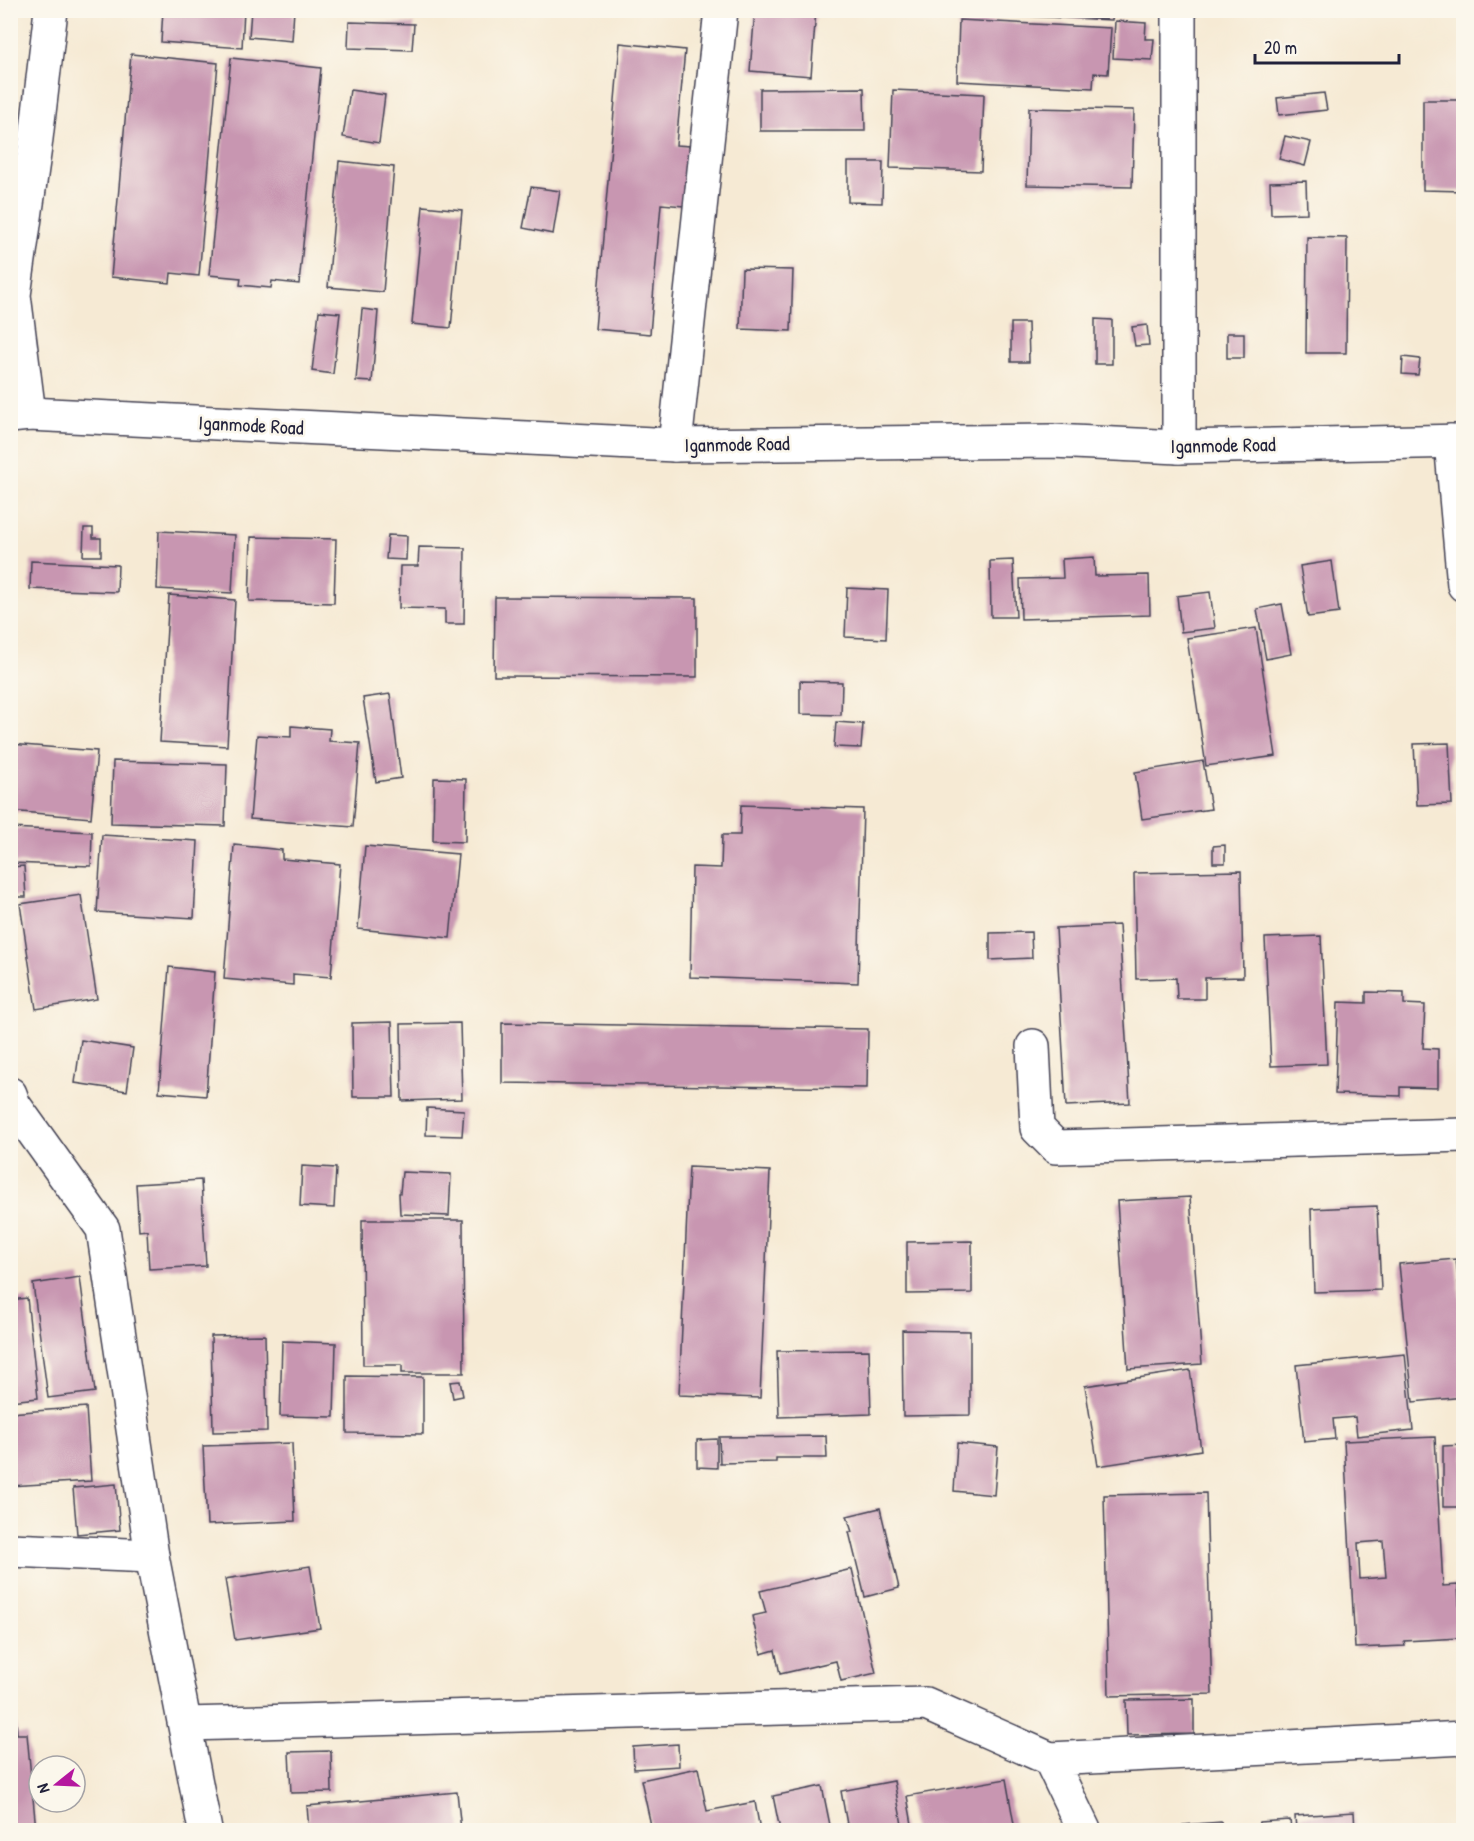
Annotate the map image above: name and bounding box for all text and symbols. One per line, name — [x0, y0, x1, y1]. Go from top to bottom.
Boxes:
scale bar — [1255, 27, 1399, 65]
text: 20 m — [1264, 35, 1297, 60]
street label: Iganmode Road — [198, 408, 304, 441]
street label: Iganmode Road — [684, 429, 790, 458]
street label: Iganmode Road — [1170, 430, 1276, 459]
north arrow — [27, 1754, 87, 1814]
text: N — [31, 1781, 55, 1796]

